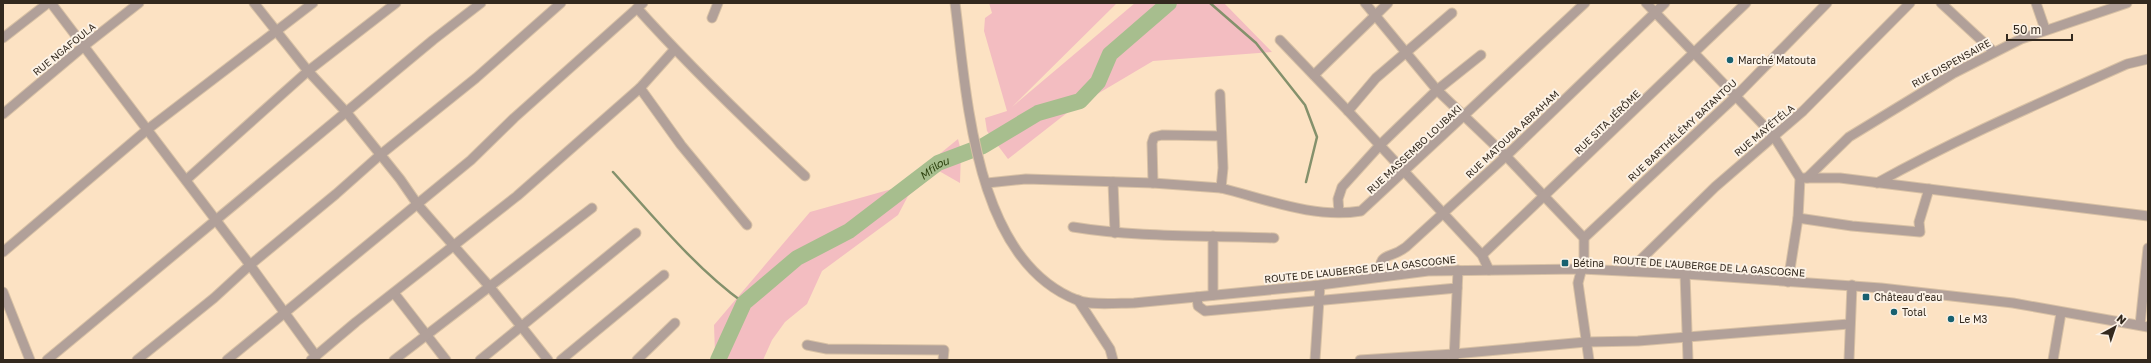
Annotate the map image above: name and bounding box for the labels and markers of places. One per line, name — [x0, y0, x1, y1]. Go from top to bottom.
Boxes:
place label: Marché Matouta — [1738, 54, 1816, 66]
marker: Marché Matouta — [1725, 55, 1735, 65]
place label: Bétina — [1573, 257, 1604, 269]
marker: Bétina — [1560, 258, 1570, 268]
place label: Château d'eau — [1874, 291, 1942, 303]
marker: Château d'eau — [1861, 292, 1871, 302]
place label: Total — [1902, 306, 1926, 318]
marker: Total — [1889, 307, 1899, 317]
place label: Le M3 — [1959, 313, 1988, 325]
marker: Le M3 — [1946, 314, 1956, 324]

